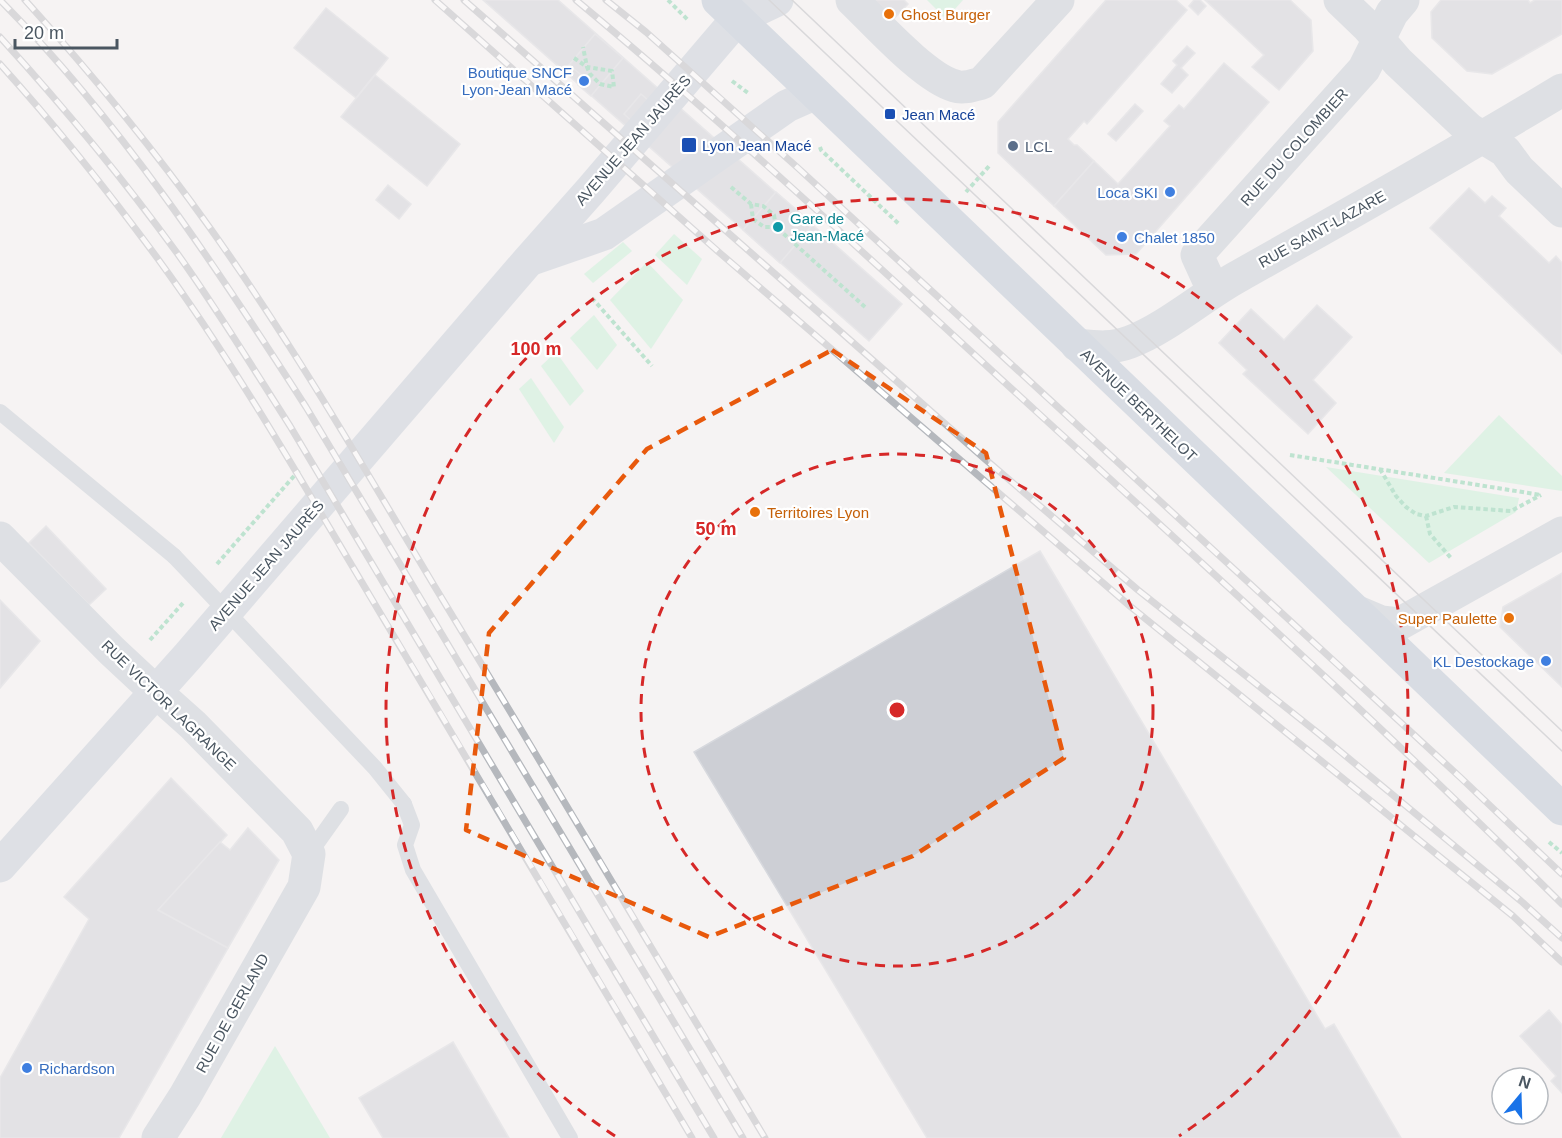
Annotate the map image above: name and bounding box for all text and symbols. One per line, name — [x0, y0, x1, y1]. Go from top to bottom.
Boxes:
place label: Ghost Burger — [901, 6, 990, 23]
marker: Ghost Burger — [882, 7, 896, 21]
scale bar — [15, 12, 117, 50]
text: 20 m — [24, 23, 64, 43]
place label: Boutique SNCF Lyon-Jean Macé — [462, 64, 572, 98]
street label: AVENUE JEAN JAURÈS — [572, 72, 694, 208]
marker: Boutique SNCF Lyon-Jean Macé — [577, 74, 591, 88]
street label: RUE DU COLOMBIER — [1237, 85, 1351, 209]
place label: Jean Macé — [902, 106, 975, 123]
marker: Jean Macé — [883, 107, 897, 121]
marker: Lyon Jean Macé — [680, 136, 698, 154]
place label: Lyon Jean Macé — [702, 137, 812, 154]
place label: LCL — [1025, 138, 1053, 155]
marker: LCL — [1006, 139, 1020, 153]
place label: Loca SKI — [1097, 184, 1158, 201]
marker: Loca SKI — [1163, 185, 1177, 199]
street label: RUE SAINT-LAZARE — [1256, 187, 1388, 271]
place label: Gare de Jean-Macé — [790, 210, 864, 244]
marker: Gare de Jean-Macé — [771, 220, 785, 234]
place label: Chalet 1850 — [1134, 229, 1215, 246]
marker: Chalet 1850 — [1115, 230, 1129, 244]
text: 100 m — [510, 339, 562, 359]
street label: AVENUE BERTHELOT — [1078, 345, 1200, 465]
street label: AVENUE JEAN JAURÈS — [205, 497, 327, 633]
place label: Territoires Lyon — [767, 504, 869, 521]
marker: Territoires Lyon — [748, 505, 762, 519]
text: 50 m — [695, 519, 737, 539]
place label: Super Paulette — [1398, 610, 1497, 627]
marker: Super Paulette — [1502, 611, 1516, 625]
street label: RUE VICTOR LAGRANGE — [98, 636, 240, 774]
place label: KL Destockage — [1433, 653, 1534, 670]
marker: KL Destockage — [1539, 654, 1553, 668]
centre of rings — [887, 700, 907, 720]
street label: RUE DE GERLAND — [192, 950, 272, 1075]
place label: Richardson — [39, 1060, 115, 1077]
marker: Richardson — [20, 1061, 34, 1075]
north arrow — [1490, 1066, 1550, 1126]
text: N — [1516, 1072, 1533, 1092]

